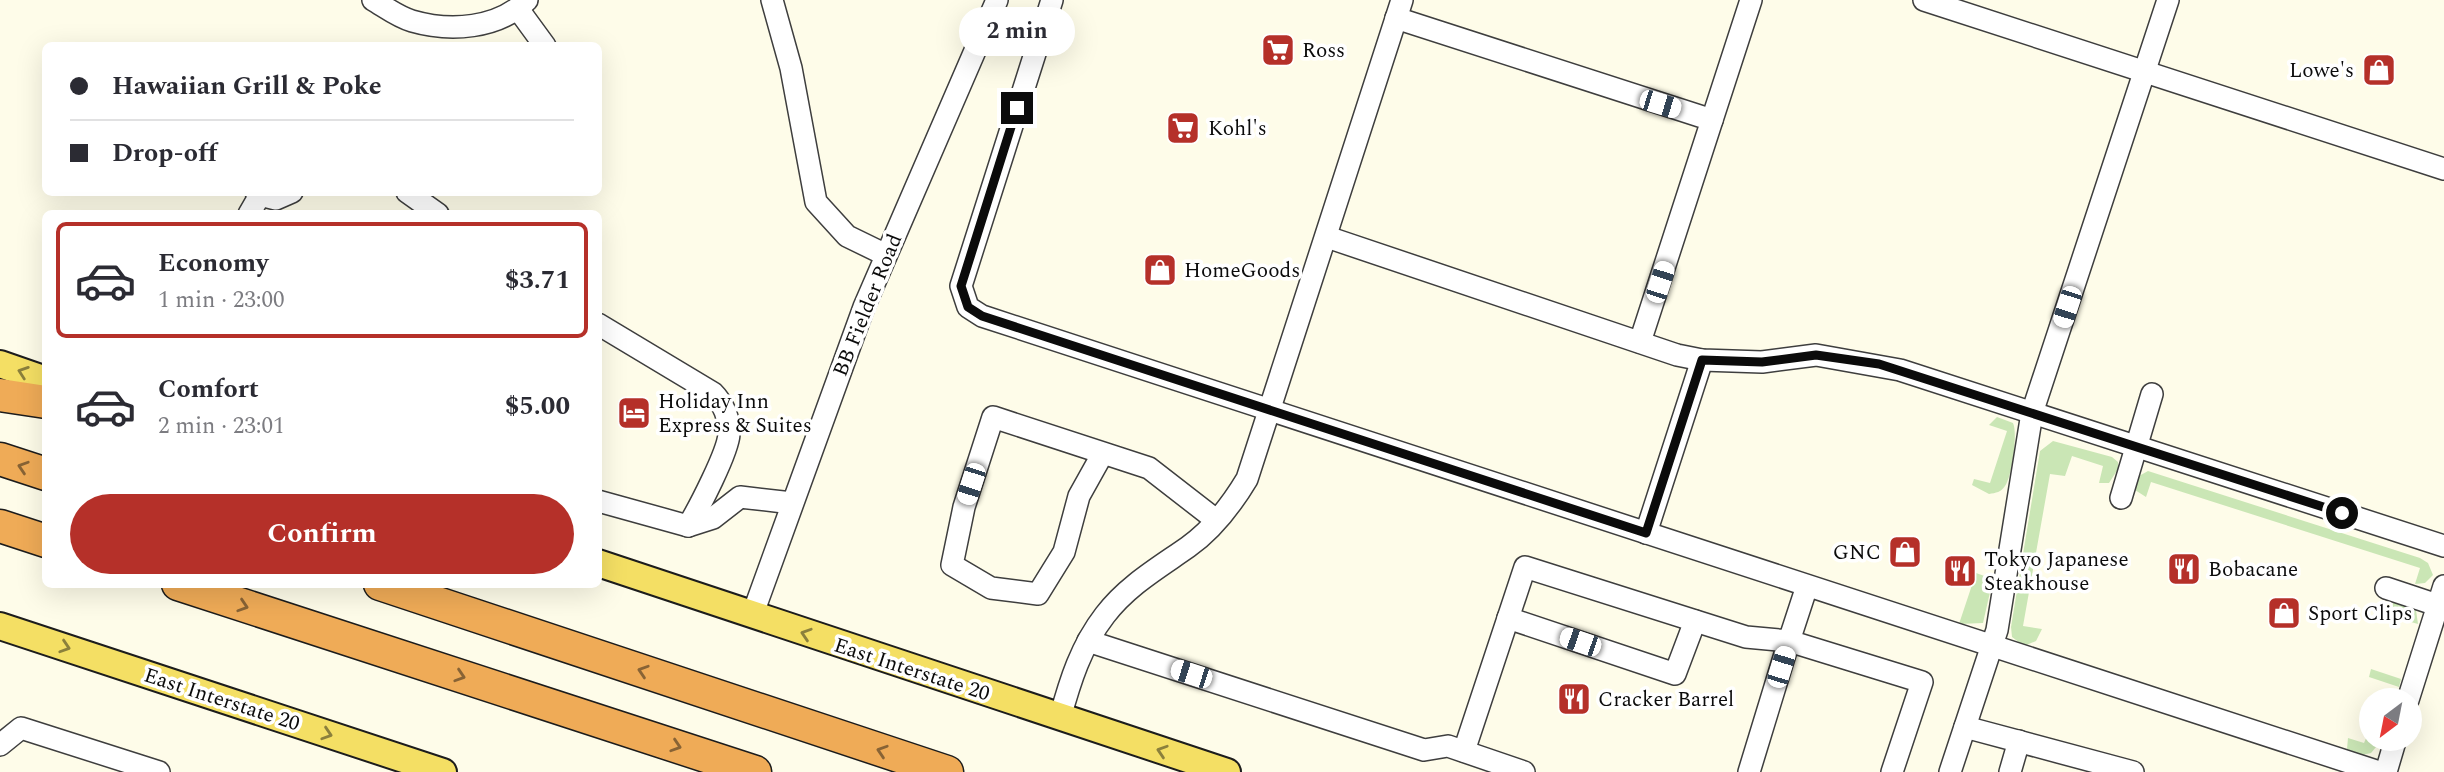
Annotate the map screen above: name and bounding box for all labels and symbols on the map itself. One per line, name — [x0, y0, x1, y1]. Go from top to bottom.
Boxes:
callout: 2 min — [959, 7, 1075, 56]
supermarket icon: Ross — [1259, 31, 1297, 69]
place label: Ross — [1302, 35, 1345, 67]
shop icon: Lowe's — [2360, 51, 2398, 89]
place label: Lowe's — [2289, 55, 2354, 87]
car — [1637, 88, 1684, 120]
route end — [1001, 92, 1033, 124]
supermarket icon: Kohl's — [1164, 109, 1202, 147]
place label: Kohl's — [1208, 113, 1267, 145]
street label: BB Fielder Road — [825, 229, 911, 382]
shop icon: HomeGoods — [1141, 251, 1179, 289]
place label: HomeGoods — [1184, 255, 1300, 287]
car — [1644, 259, 1677, 305]
car — [2051, 284, 2084, 330]
one-way arrow — [17, 366, 29, 380]
place label: Holiday Inn Express & Suites — [658, 386, 812, 442]
hotel icon: Holiday Inn Express & Suites — [615, 394, 653, 432]
one-way arrow — [17, 461, 29, 475]
car — [955, 461, 988, 507]
route start — [2326, 497, 2358, 529]
shop icon: GNC — [1886, 533, 1924, 571]
place label: GNC — [1833, 537, 1881, 569]
place label: Tokyo Japanese Steakhouse — [1984, 544, 2129, 600]
restaurant icon: Bobacane — [2165, 550, 2203, 588]
restaurant icon: Tokyo Japanese Steakhouse — [1941, 552, 1979, 590]
place label: Bobacane — [2208, 554, 2298, 586]
shop icon: Sport Clips — [2265, 594, 2303, 632]
one-way arrow — [237, 597, 249, 612]
place label: Sport Clips — [2308, 598, 2413, 630]
car — [1557, 625, 1604, 659]
one-way arrow — [800, 628, 813, 642]
street label: East Interstate 20 — [830, 630, 994, 710]
one-way arrow — [58, 639, 70, 653]
car — [1765, 644, 1798, 690]
car — [1168, 658, 1215, 690]
street label: East Interstate 20 — [140, 660, 304, 740]
one-way arrow — [638, 665, 650, 680]
one-way arrow — [453, 668, 465, 682]
restaurant icon: Cracker Barrel — [1555, 680, 1593, 718]
place label: Cracker Barrel — [1598, 684, 1734, 716]
north arrow — [2359, 688, 2422, 751]
one-way arrow — [321, 726, 333, 740]
one-way arrow — [670, 738, 682, 753]
one-way arrow — [877, 744, 889, 759]
one-way arrow — [1156, 745, 1168, 759]

